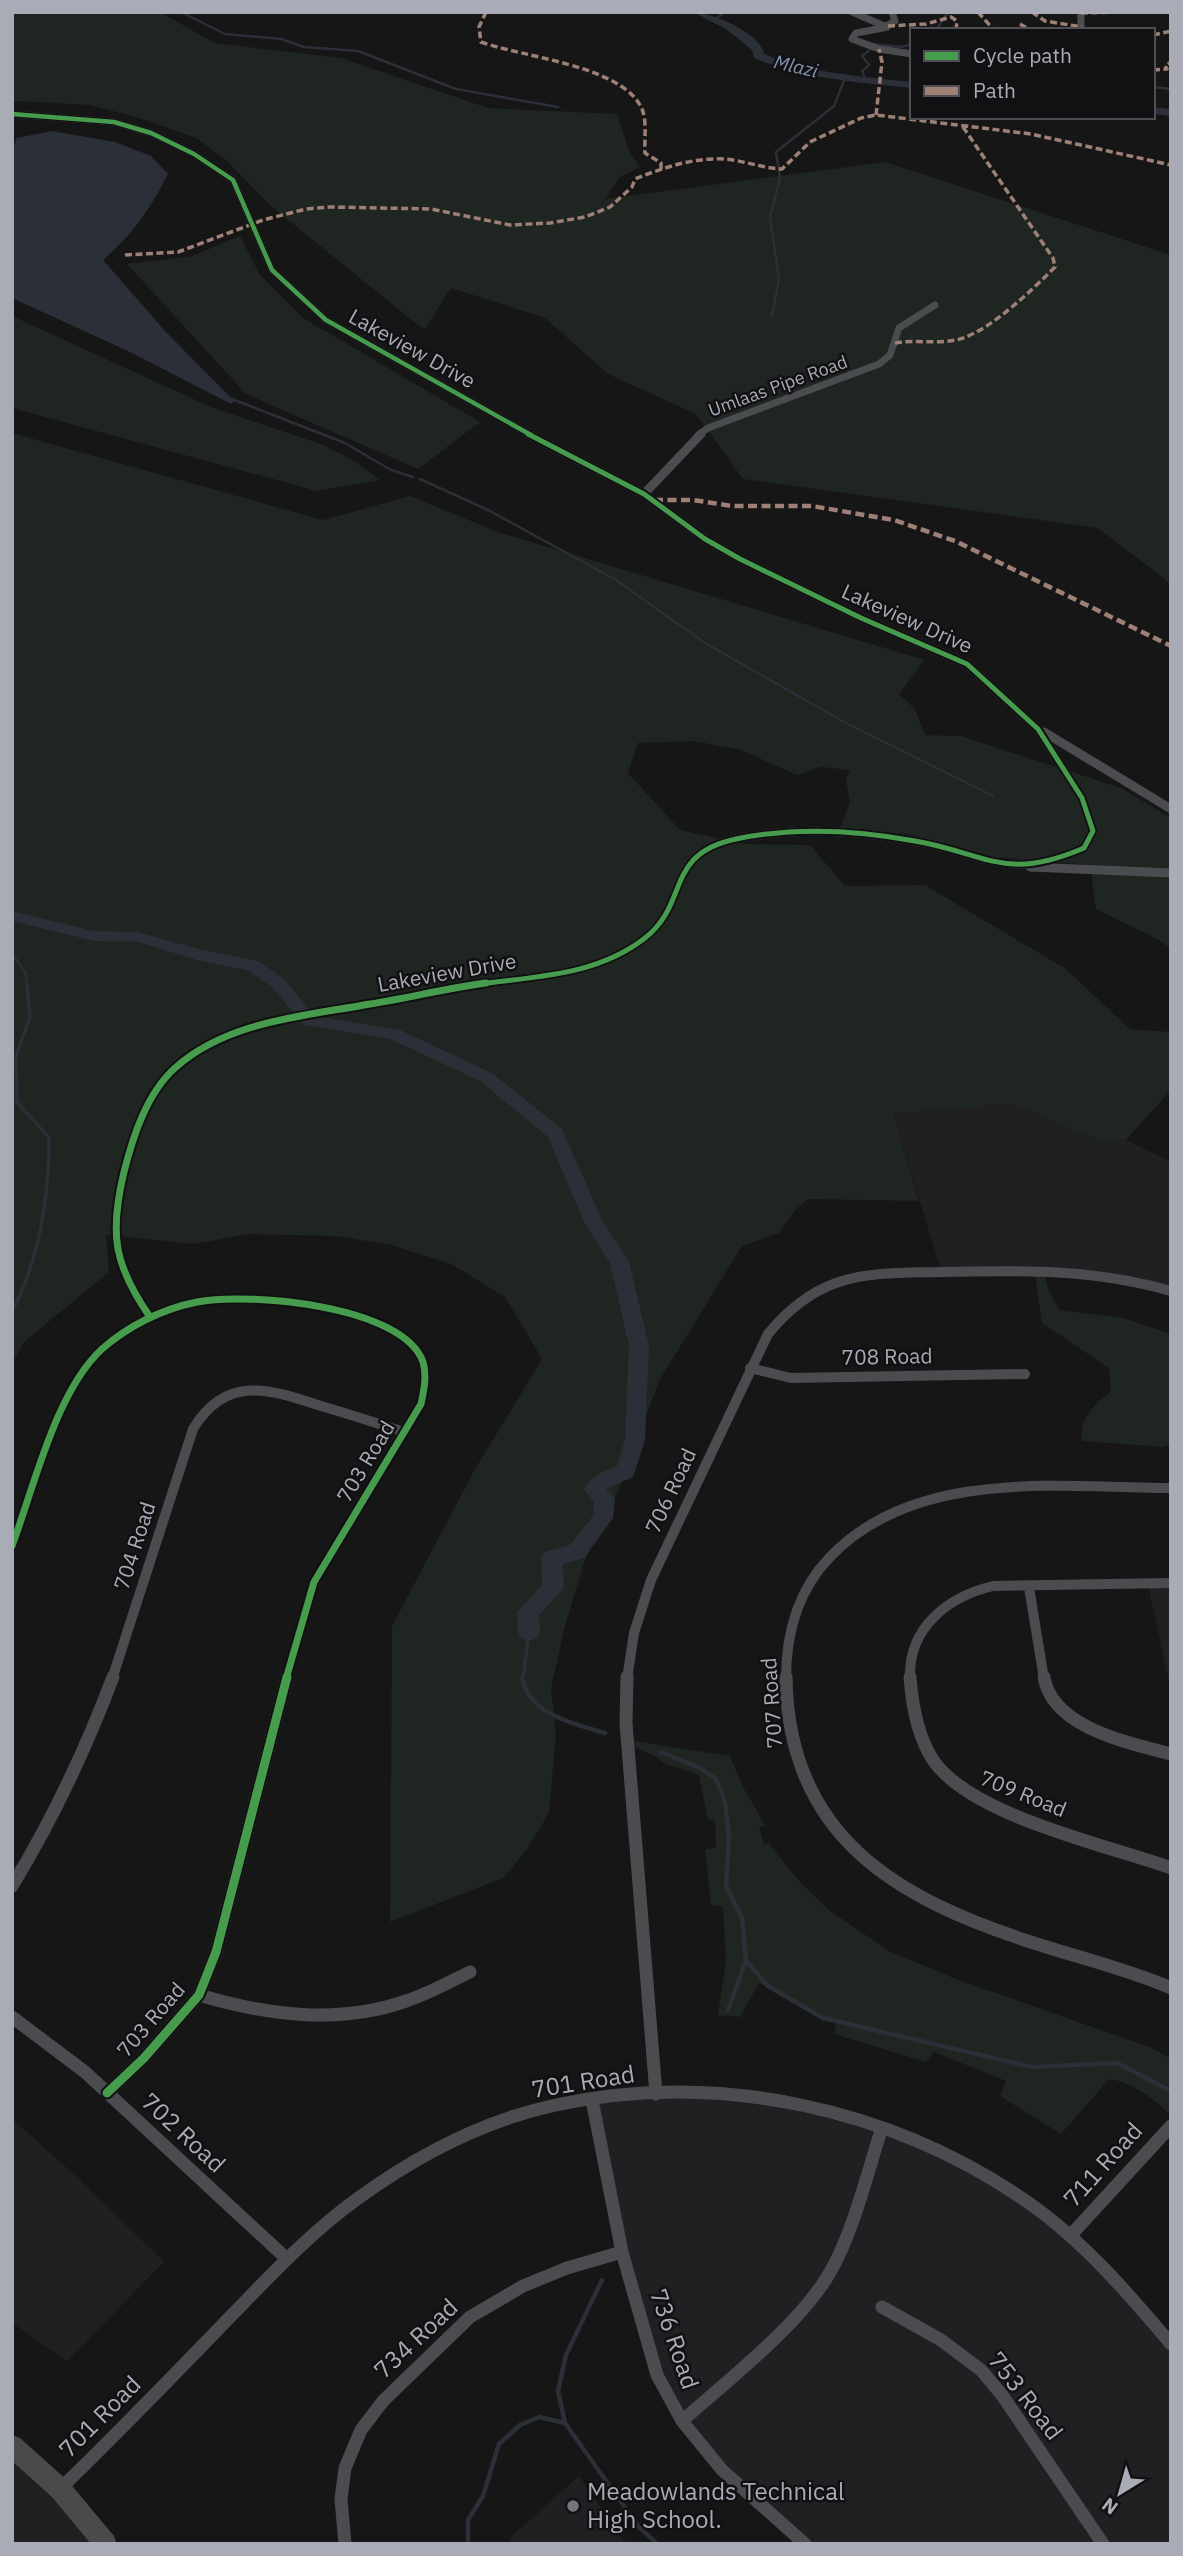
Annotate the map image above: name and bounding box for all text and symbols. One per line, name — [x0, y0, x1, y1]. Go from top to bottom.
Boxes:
legend — [910, 28, 1155, 119]
text: Cycle path — [973, 41, 1072, 69]
water label: Mlazi — [772, 49, 821, 83]
text: Path — [973, 76, 1016, 104]
street label: Lakeview Drive — [344, 302, 481, 394]
street label: Umlaas Pipe Road — [705, 350, 851, 421]
street label: Lakeview Drive — [837, 577, 977, 659]
street label: Lakeview Drive — [375, 946, 519, 998]
street label: 708 Road — [841, 1341, 933, 1371]
street label: 703 Road — [330, 1415, 401, 1508]
street label: 706 Road — [638, 1443, 702, 1538]
street label: 704 Road — [107, 1498, 161, 1593]
street label: 707 Road — [754, 1657, 788, 1749]
street label: 709 Road — [976, 1763, 1071, 1823]
street label: 703 Road — [110, 1976, 191, 2063]
street label: 701 Road — [529, 2057, 637, 2105]
street label: 702 Road — [135, 2085, 233, 2179]
street label: 711 Road — [1056, 2115, 1149, 2214]
street label: 736 Road — [643, 2284, 707, 2393]
street label: 734 Road — [366, 2291, 464, 2385]
street label: 753 Road — [981, 2345, 1070, 2446]
street label: 701 Road — [51, 2368, 147, 2464]
north arrow — [1085, 2458, 1155, 2528]
place label: Meadowlands Technical High School. — [587, 2475, 845, 2535]
text: N — [1097, 2493, 1122, 2520]
marker: Meadowlands Technical High School. — [565, 2498, 581, 2514]

